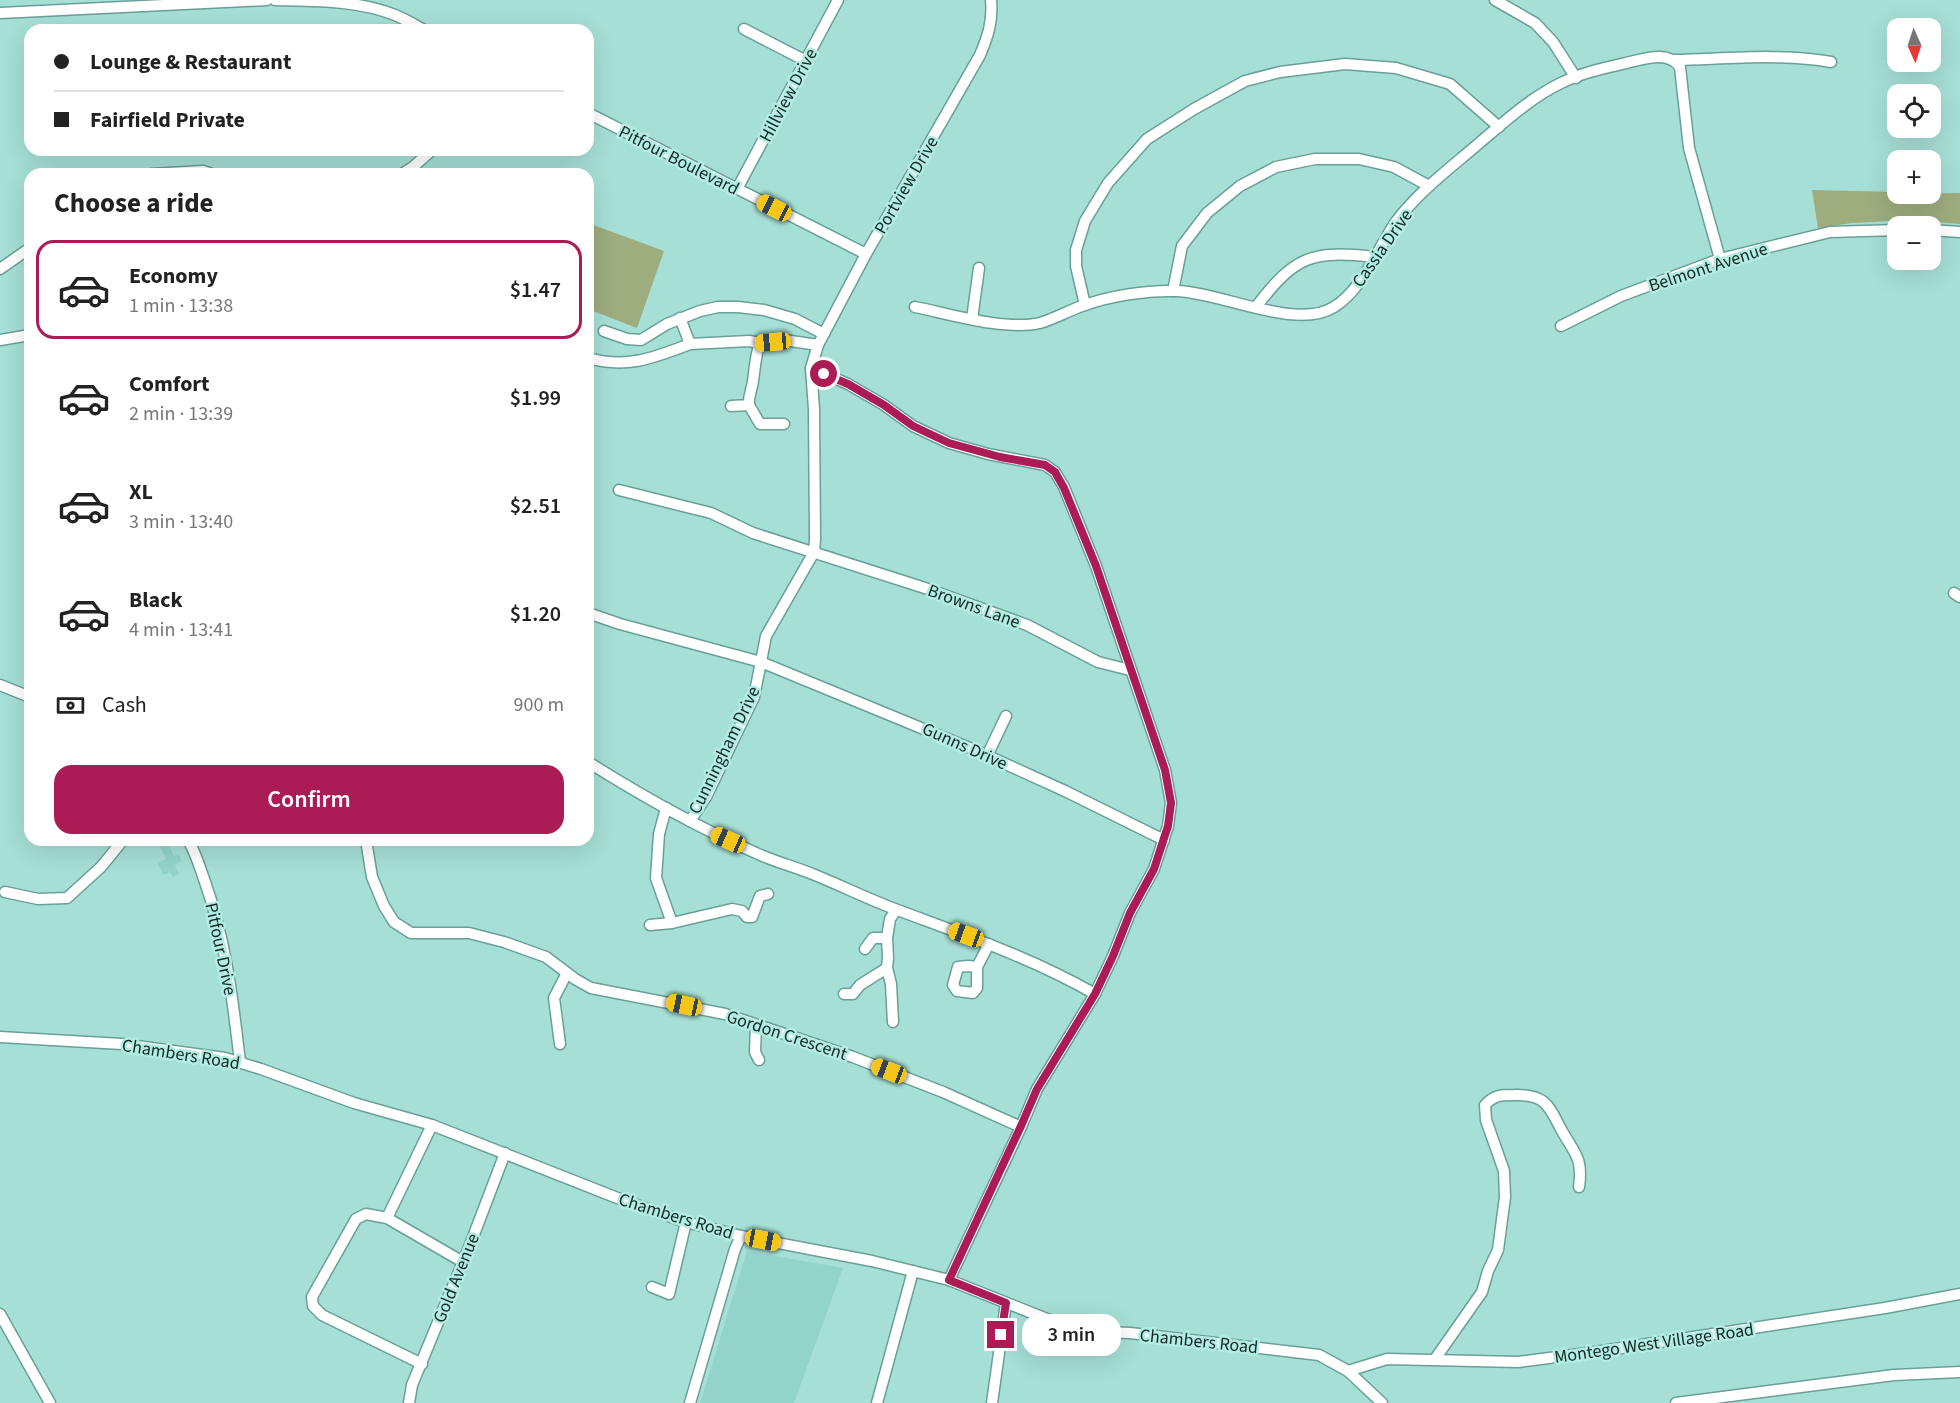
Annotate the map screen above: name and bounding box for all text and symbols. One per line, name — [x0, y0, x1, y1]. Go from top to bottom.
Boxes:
north arrow — [1887, 18, 1941, 72]
map controls — [1887, 18, 1941, 270]
street label: Hillview Drive — [753, 44, 824, 146]
text: Lounge & Restaurant — [90, 46, 291, 78]
button: locate — [1887, 84, 1941, 138]
text: Fairfield Private — [90, 104, 245, 136]
street label: Pitfour Boulevard — [614, 119, 743, 202]
street label: Portview Drive — [868, 132, 945, 239]
button: + — [1887, 150, 1941, 204]
text: Choose a ride — [54, 184, 214, 223]
car — [754, 192, 794, 224]
street label: Cassia Drive — [1346, 204, 1419, 293]
button: − — [1887, 216, 1941, 270]
street label: Belmont Avenue — [1645, 236, 1771, 298]
text: Economy — [129, 260, 218, 292]
icon: car — [57, 263, 111, 317]
text: $1.47 — [510, 274, 561, 306]
text: 1 min · 13:38 — [129, 292, 233, 320]
car — [754, 331, 792, 353]
route start — [810, 360, 837, 387]
text: Comfort — [129, 368, 210, 400]
icon: car — [57, 371, 111, 425]
text: $1.99 — [510, 382, 561, 414]
text: 2 min · 13:39 — [129, 400, 233, 428]
text: XL — [129, 476, 153, 508]
icon: car — [57, 479, 111, 533]
text: $2.51 — [510, 490, 561, 522]
text: 3 min · 13:40 — [129, 508, 233, 536]
street label: Browns Lane — [924, 578, 1024, 635]
text: Black — [129, 584, 183, 616]
icon: car — [57, 587, 111, 641]
text: $1.20 — [510, 598, 561, 630]
text: 4 min · 13:41 — [129, 616, 233, 644]
street label: Cunningham Drive — [683, 682, 766, 818]
icon: cash — [54, 689, 87, 722]
text: Cash — [102, 689, 147, 721]
text: 900 m — [514, 691, 564, 719]
street label: Gunns Drive — [918, 717, 1011, 776]
button: Confirm — [54, 765, 564, 834]
car — [708, 824, 748, 856]
street label: Pitfour Drive — [199, 901, 243, 998]
car — [946, 920, 986, 950]
car — [665, 992, 703, 1018]
street label: Gordon Crescent — [723, 1004, 850, 1067]
street label: Chambers Road — [120, 1033, 242, 1076]
car — [869, 1056, 909, 1086]
street label: Chambers Road — [615, 1187, 736, 1246]
car — [744, 1228, 782, 1252]
street label: Gold Avenue — [427, 1230, 486, 1327]
callout: 3 min — [1022, 1314, 1121, 1356]
street label: Montego West Village Road — [1553, 1317, 1756, 1370]
route end — [987, 1321, 1014, 1348]
text: 3 min — [1048, 1321, 1095, 1349]
street label: Chambers Road — [1139, 1323, 1259, 1360]

